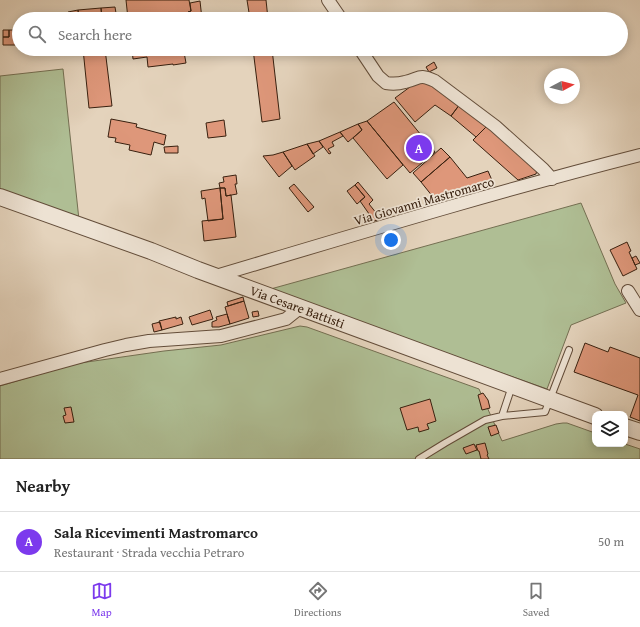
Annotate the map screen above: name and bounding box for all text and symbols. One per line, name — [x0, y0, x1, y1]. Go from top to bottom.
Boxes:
search box — [12, 12, 628, 56]
icon: search — [26, 23, 48, 45]
text: Search here — [58, 24, 132, 45]
north arrow — [544, 68, 580, 104]
pin: A — [406, 133, 432, 163]
street label: Via Giovanni Mastromarco — [352, 172, 497, 230]
your location — [381, 230, 401, 250]
street label: Via Cesare Battisti — [247, 280, 348, 333]
map controls — [592, 411, 628, 447]
button: layers — [592, 411, 628, 447]
text: Nearby — [16, 473, 70, 498]
text: Sala Ricevimenti Mastromarco — [54, 522, 258, 543]
text: A — [25, 532, 33, 551]
text: 50 m — [598, 532, 624, 551]
text: Restaurant · Strada vecchia Petraro — [54, 543, 244, 562]
tab: Map — [91, 580, 113, 620]
tab: Directions — [294, 580, 341, 620]
tab: Saved — [523, 580, 549, 620]

